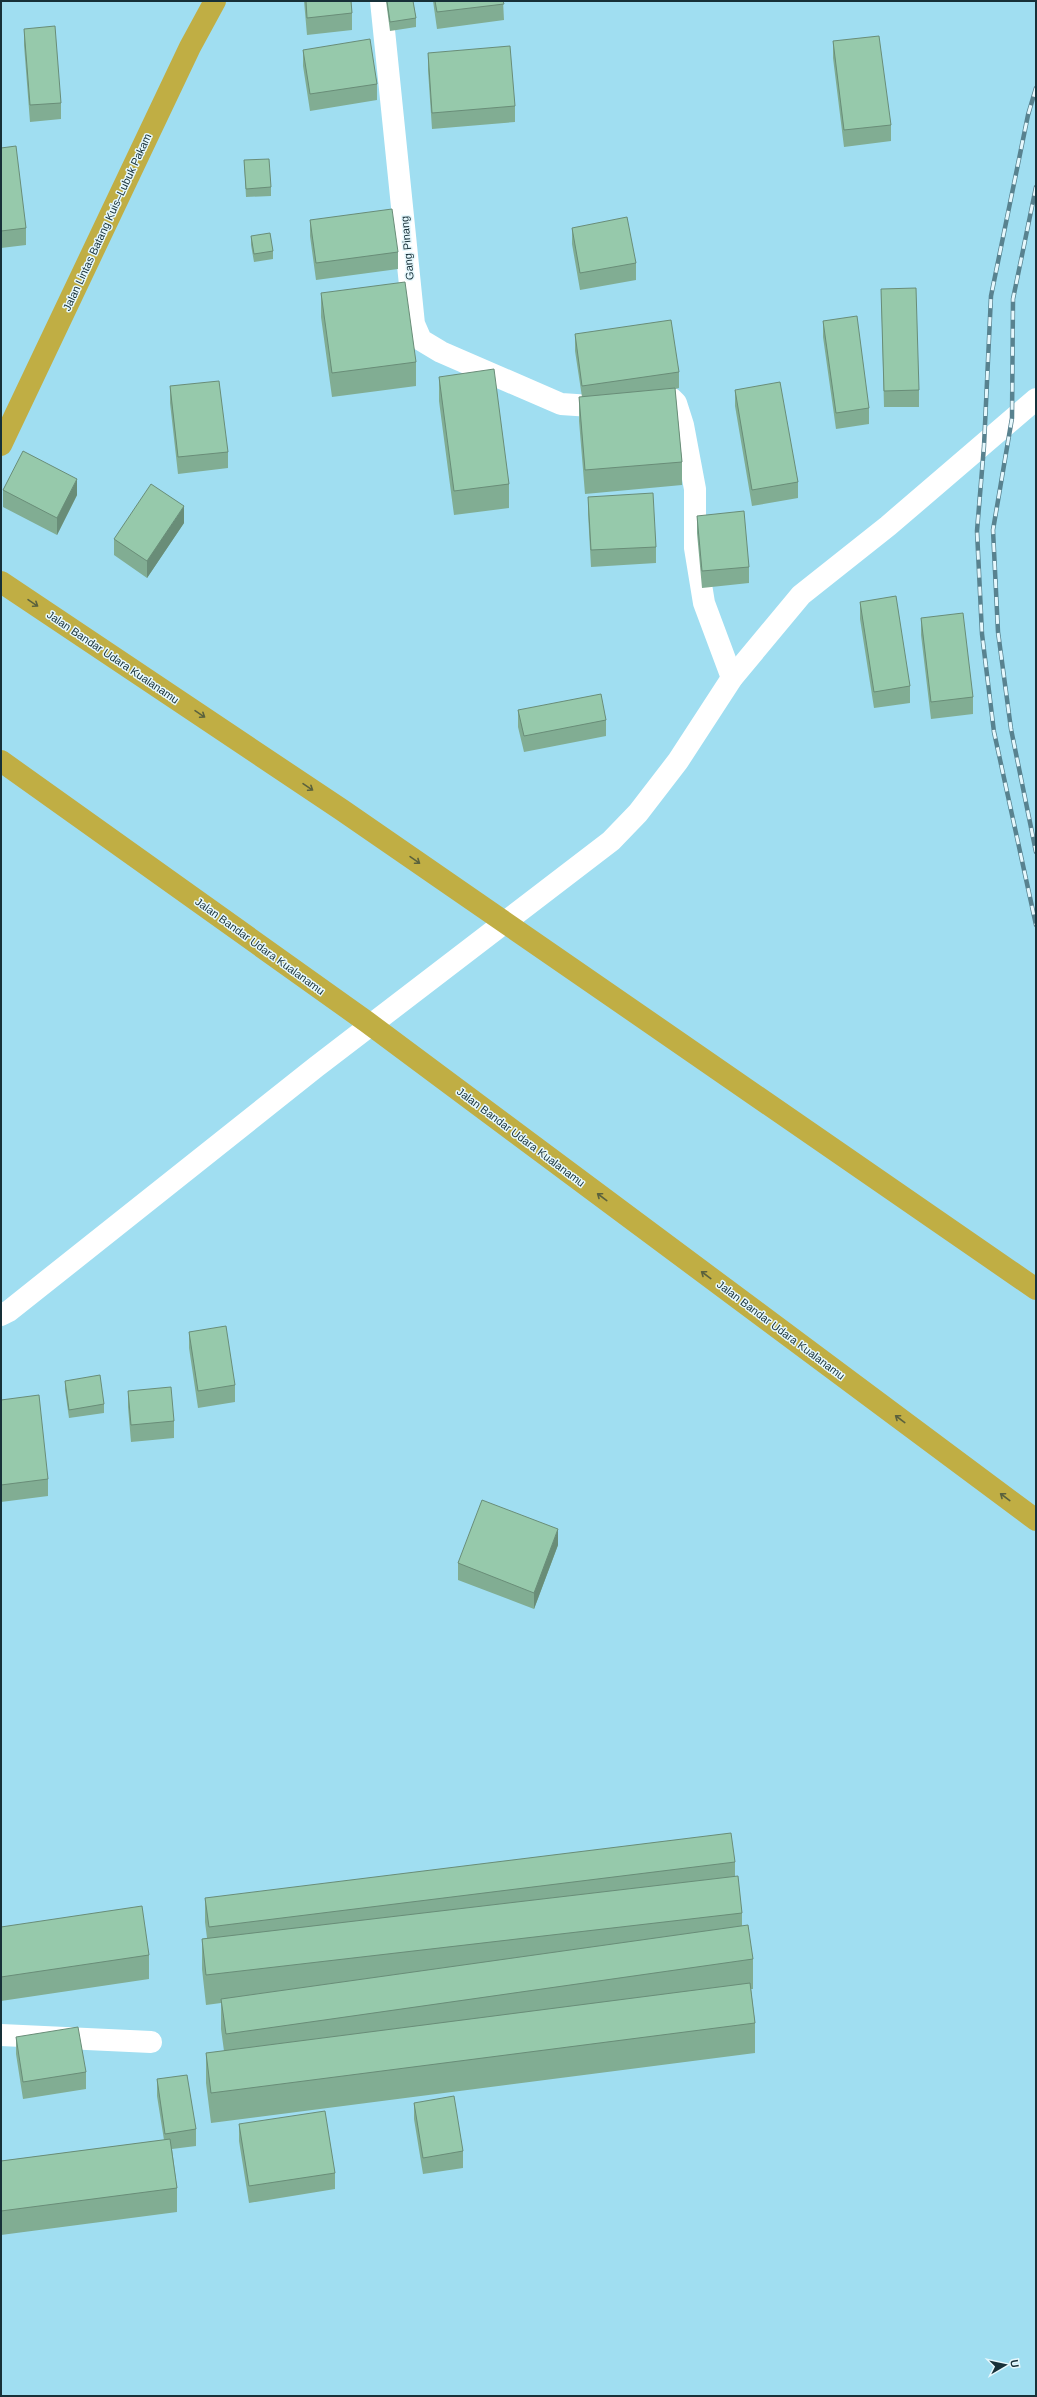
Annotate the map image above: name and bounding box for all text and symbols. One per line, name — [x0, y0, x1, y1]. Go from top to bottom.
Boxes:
street label: Jalan Lintas Batang Kuis–Lubuk Pakam — [60, 131, 154, 313]
street label: Gang Pinang — [398, 215, 416, 281]
one-way arrow — [28, 599, 39, 607]
street label: Jalan Bandar Udara Kualanamu — [45, 608, 181, 706]
one-way arrow — [194, 711, 206, 719]
one-way arrow — [302, 783, 313, 791]
one-way arrow — [409, 856, 420, 864]
street label: Jalan Bandar Udara Kualanamu — [193, 895, 327, 997]
street label: Jalan Bandar Udara Kualanamu — [455, 1085, 587, 1189]
one-way arrow — [597, 1193, 608, 1201]
one-way arrow — [701, 1271, 712, 1279]
street label: Jalan Bandar Udara Kualanamu — [715, 1278, 847, 1382]
one-way arrow — [895, 1415, 906, 1423]
one-way arrow — [999, 1493, 1010, 1501]
north arrow — [985, 2345, 1025, 2385]
text: U — [1008, 2359, 1021, 2368]

